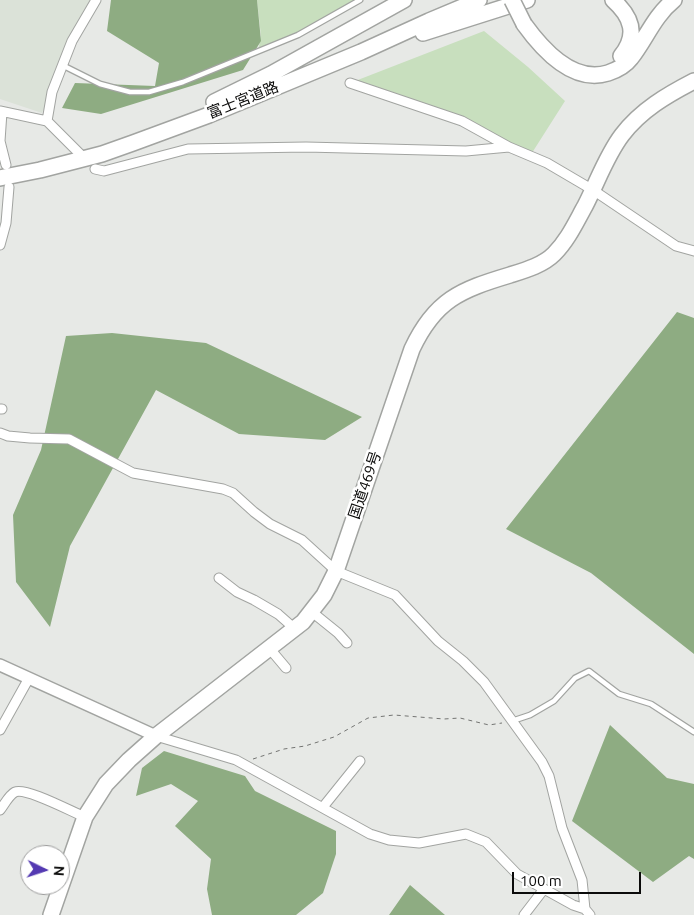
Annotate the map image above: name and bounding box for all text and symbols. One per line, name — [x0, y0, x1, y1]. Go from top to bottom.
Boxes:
street label: 富士宮道路 — [205, 78, 281, 122]
street label: 国道469号 — [345, 449, 385, 521]
north arrow — [20, 845, 70, 895]
scale bar — [514, 862, 643, 894]
text: N — [51, 865, 67, 877]
text: 100 m — [520, 872, 562, 889]

